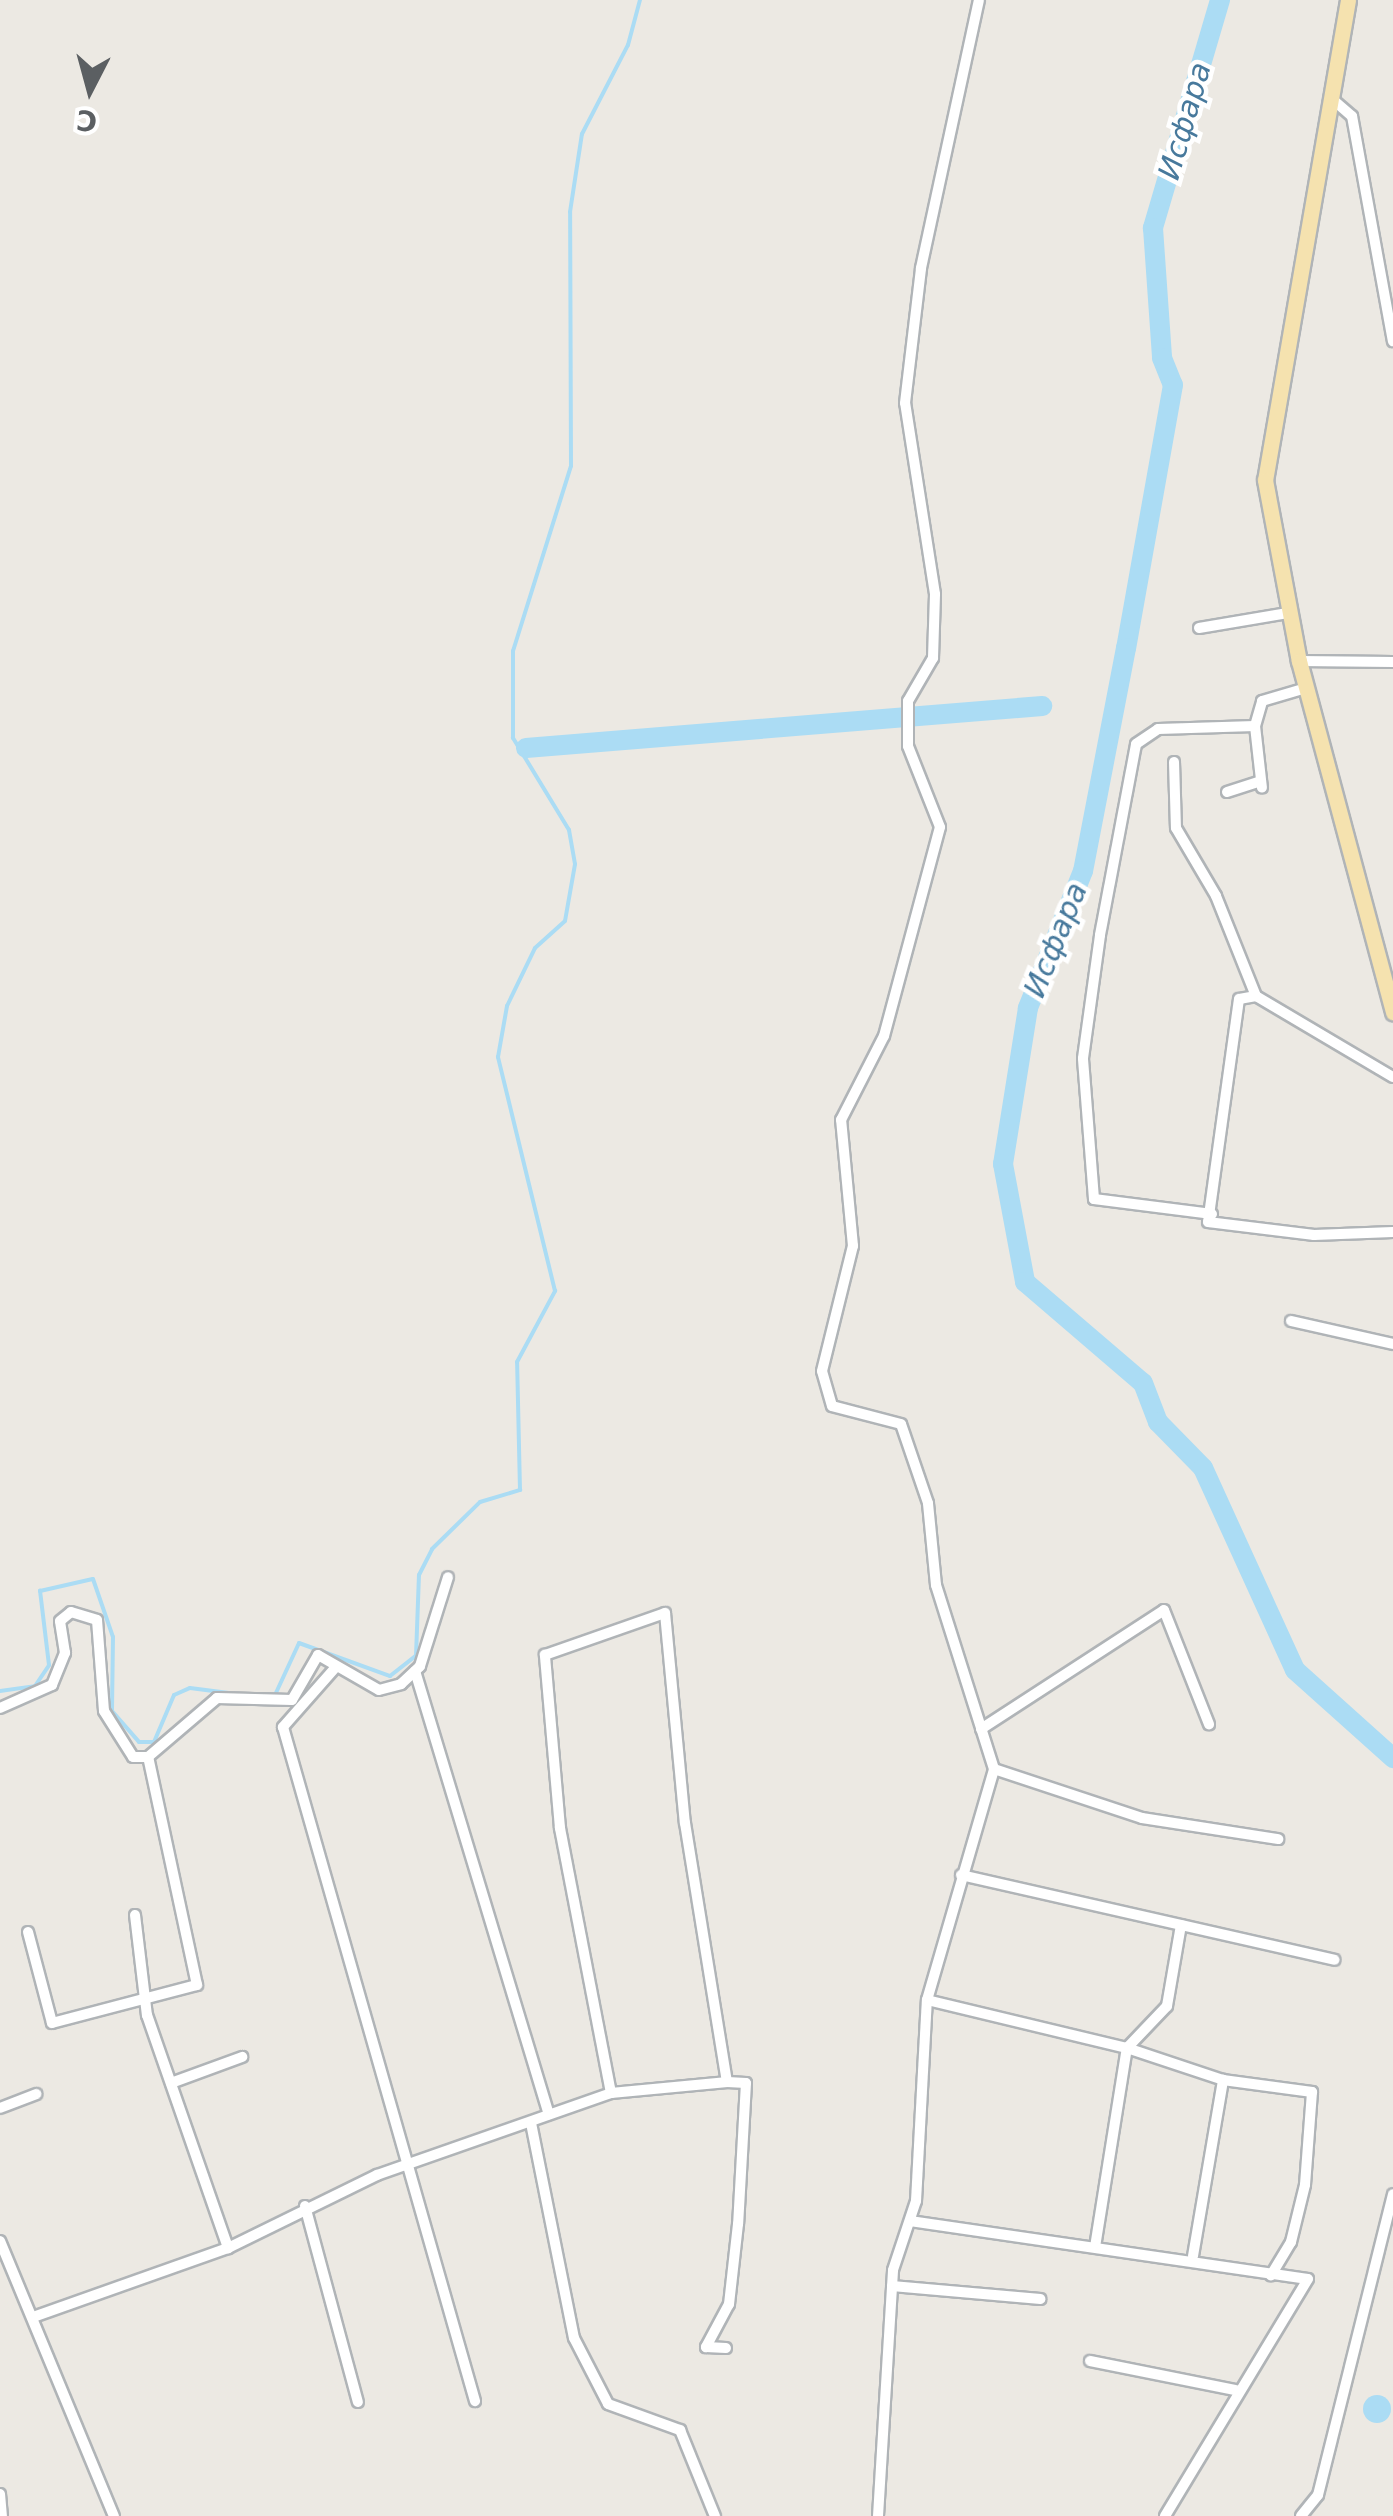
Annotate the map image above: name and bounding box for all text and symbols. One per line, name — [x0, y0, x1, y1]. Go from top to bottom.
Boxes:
north arrow — [40, 40, 140, 140]
water label: Исфара — [1151, 58, 1219, 184]
text: С — [75, 103, 99, 138]
water label: Исфара — [1017, 877, 1095, 1003]

